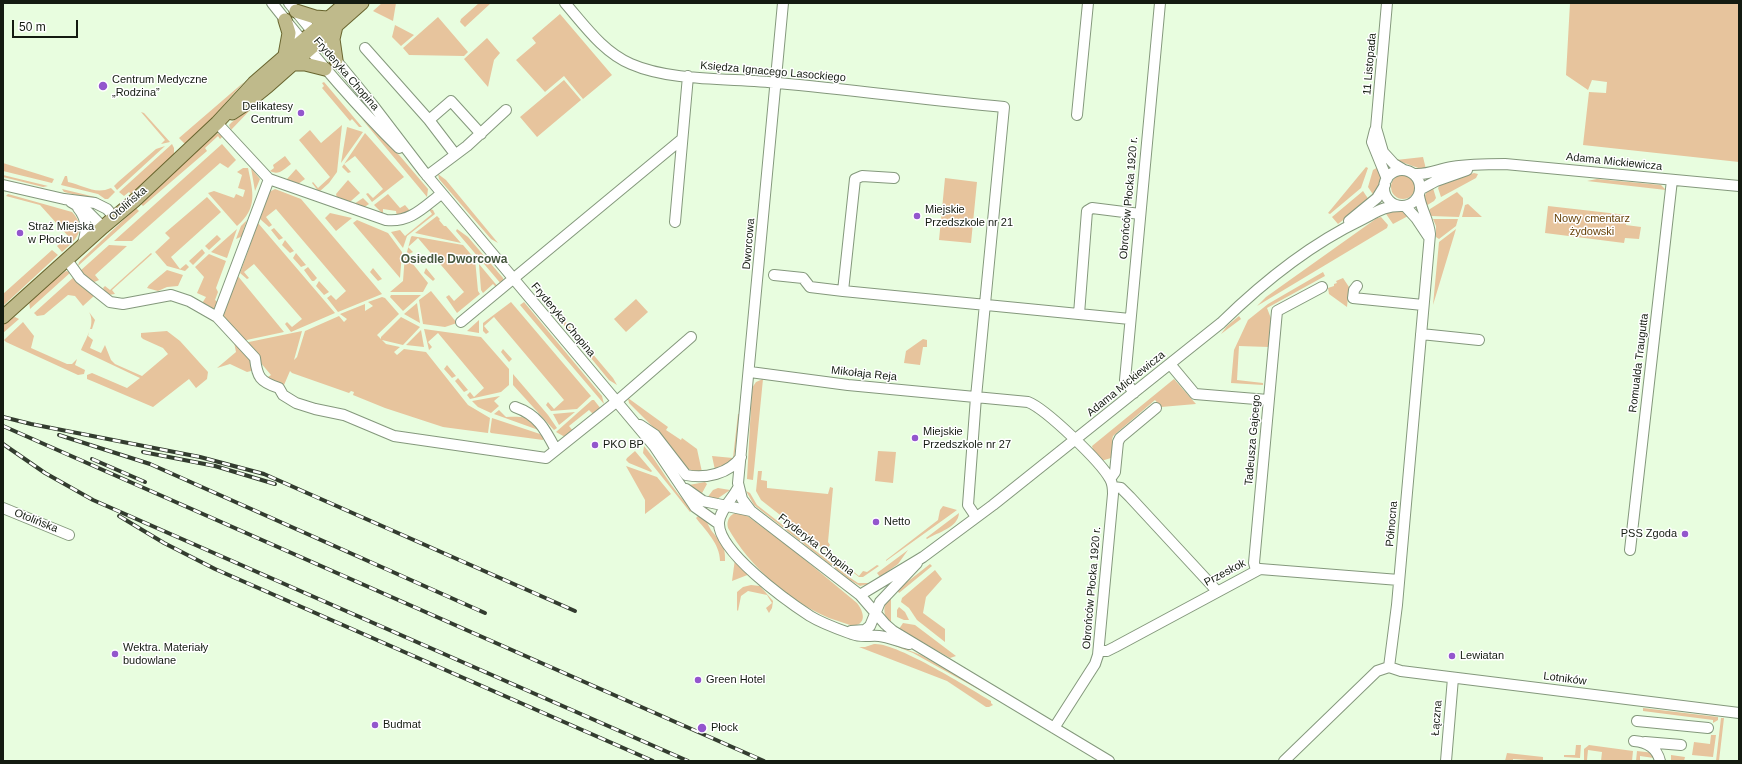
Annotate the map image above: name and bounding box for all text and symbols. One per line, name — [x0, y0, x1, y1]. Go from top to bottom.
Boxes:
scale bar — [14, 12, 80, 38]
text: 50 m — [19, 20, 46, 34]
street label: 11 Listopada — [1361, 32, 1379, 96]
street label: Fryderyka Chopina — [311, 35, 381, 113]
street label: Księdza Ignacego Lasockiego — [700, 59, 846, 85]
place label: Centrum Medyczne „Rodzina” — [112, 73, 207, 99]
marker: Centrum Medyczne „Rodzina” — [97, 80, 109, 92]
place label: Delikatesy Centrum — [242, 100, 293, 126]
marker: Delikatesy Centrum — [296, 108, 306, 118]
street label: Obrońców Płocka 1920 r. — [1117, 136, 1141, 260]
street label: Adama Mickiewicza — [1565, 150, 1663, 174]
street label: Otolińska — [106, 184, 150, 224]
place label: Miejskie Przedszkole nr 21 — [925, 203, 1013, 229]
marker: Miejskie Przedszkole nr 21 — [912, 211, 922, 221]
park label: Nowy cmentarz żydowski — [1554, 212, 1630, 238]
street label: Dworcowa — [740, 218, 758, 270]
place label: Straż Miejska w Płocku — [28, 220, 94, 246]
marker: Straż Miejska w Płocku — [15, 228, 25, 238]
district label: Osiedle Dworcowa — [401, 253, 507, 267]
street label: Fryderyka Chopina — [528, 280, 598, 360]
street label: Romualda Traugutta — [1626, 313, 1652, 413]
street label: Adama Mickiewicza — [1084, 348, 1168, 420]
street label: Mikołaja Reja — [830, 364, 898, 384]
street label: Tadeusza Gajcego — [1242, 394, 1264, 486]
place label: Miejskie Przedszkole nr 27 — [923, 425, 1011, 451]
marker: Miejskie Przedszkole nr 27 — [910, 433, 920, 443]
place label: PKO BP — [603, 438, 644, 452]
marker: PKO BP — [590, 440, 600, 450]
street label: Północna — [1383, 501, 1401, 547]
street label: Otolińska — [12, 506, 60, 536]
street label: Fryderyka Chopina — [775, 511, 857, 579]
place label: Netto — [884, 515, 910, 529]
marker: Netto — [871, 517, 881, 527]
street label: Obrońców Płocka 1920 r. — [1080, 526, 1104, 650]
place label: PSS Zgoda — [1621, 527, 1677, 541]
marker: PSS Zgoda — [1680, 529, 1690, 539]
street label: Przeskok — [1202, 557, 1248, 589]
place label: Wektra. Materiały budowlane — [123, 641, 208, 667]
marker: Wektra. Materiały budowlane — [110, 649, 120, 659]
place label: Lewiatan — [1460, 649, 1504, 663]
marker: Lewiatan — [1447, 651, 1457, 661]
street label: Lotników — [1543, 670, 1587, 688]
place label: Green Hotel — [706, 673, 765, 687]
marker: Green Hotel — [693, 675, 703, 685]
street label: Łączna — [1429, 700, 1445, 736]
place label: Budmat — [383, 718, 421, 732]
marker: Budmat — [370, 720, 380, 730]
place label: Płock — [711, 721, 738, 735]
marker: Płock — [696, 722, 708, 734]

